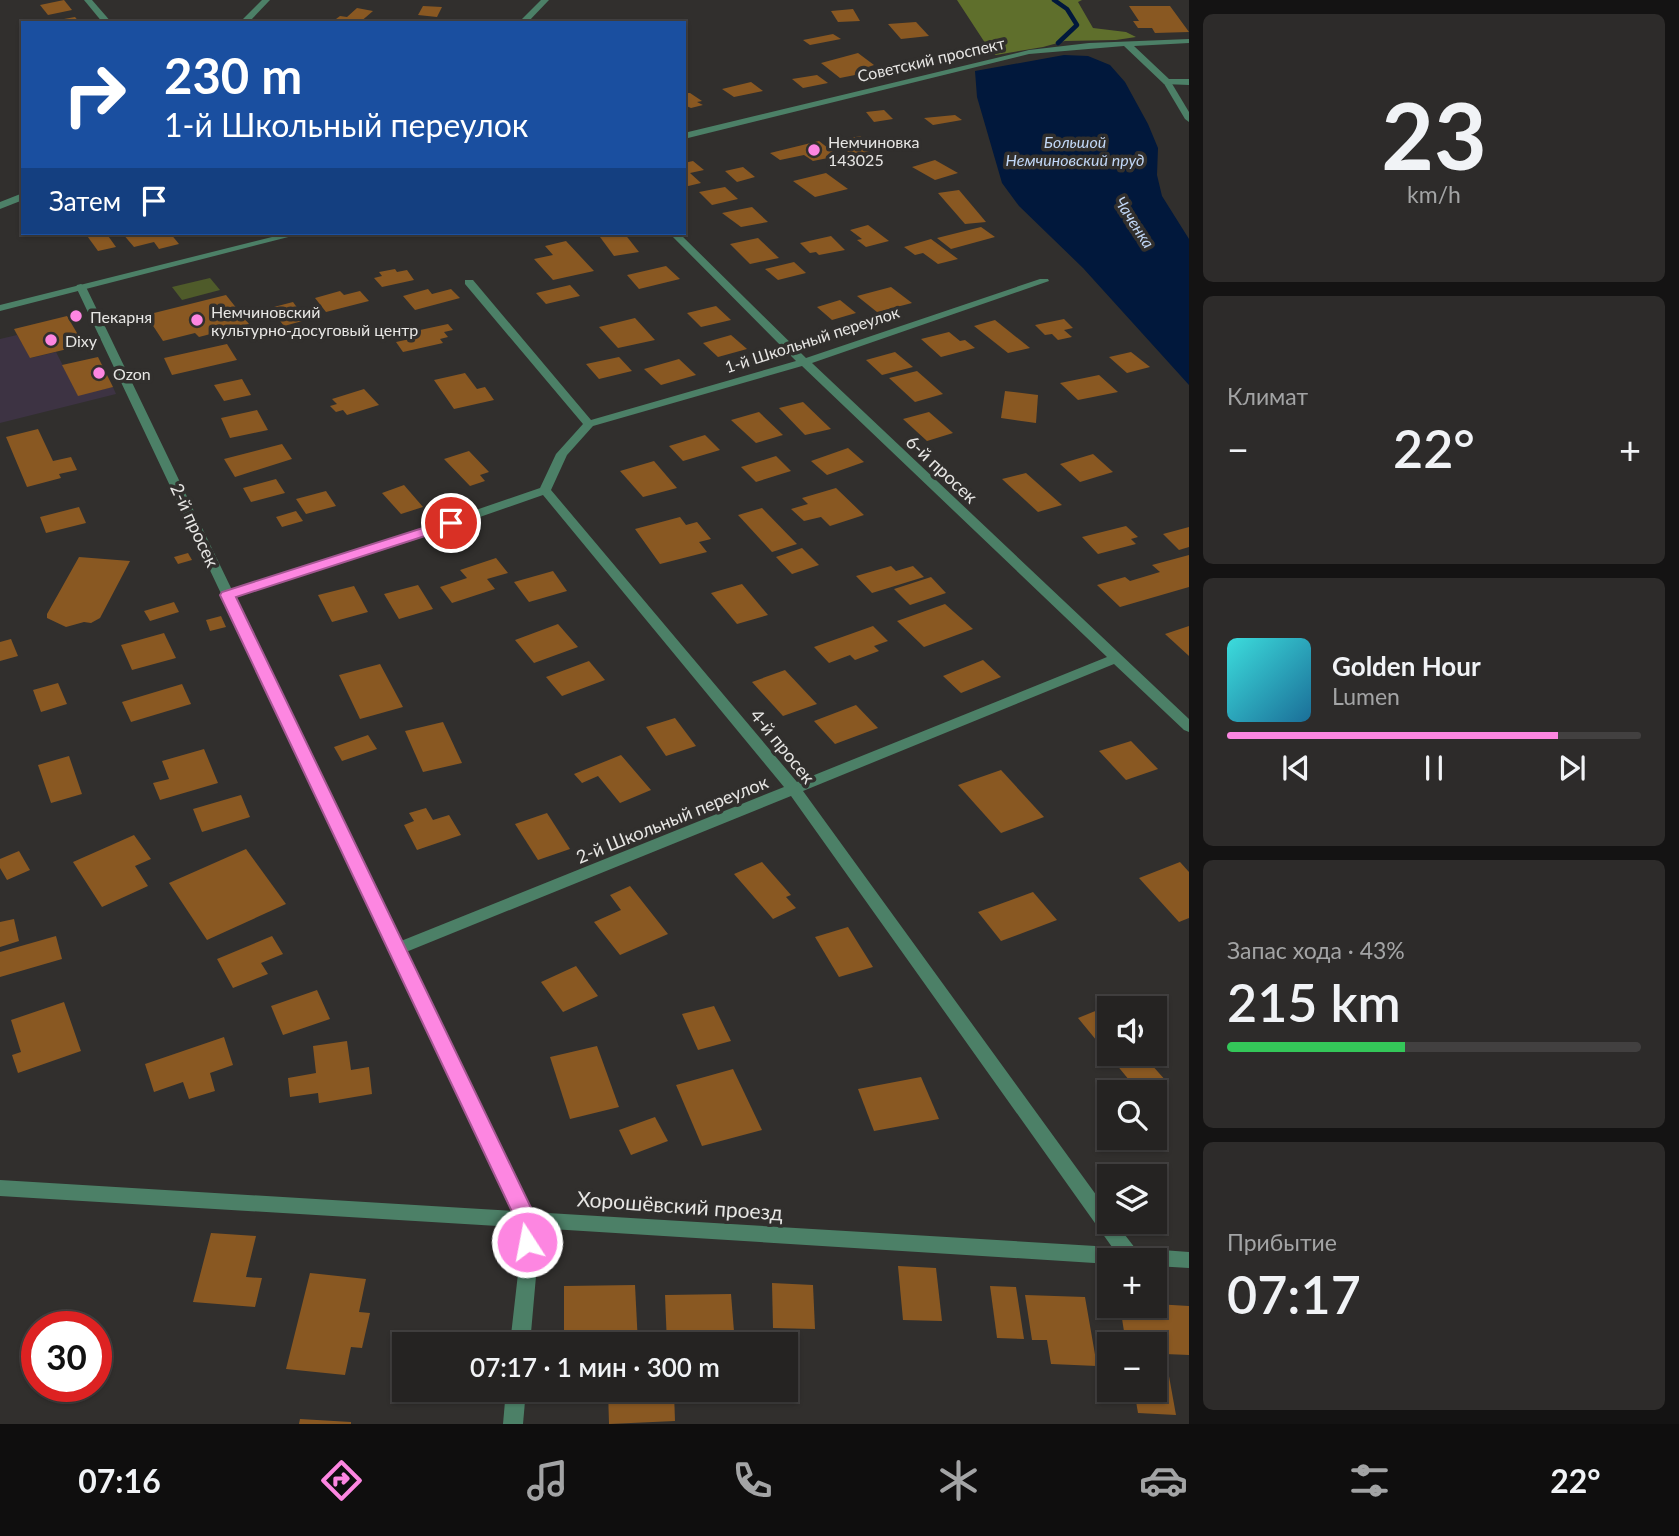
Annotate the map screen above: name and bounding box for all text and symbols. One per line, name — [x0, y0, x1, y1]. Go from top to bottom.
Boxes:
street label: Советский проспект — [856, 33, 1006, 85]
text: 230 m — [164, 46, 302, 104]
icon: right — [49, 49, 140, 140]
text: 23 — [1381, 80, 1487, 189]
text: 1-й Школьный переулок — [164, 105, 528, 144]
place label: Немчиновка 143025 — [828, 132, 919, 169]
water label: Большой Немчиновский пруд — [1006, 132, 1144, 169]
marker: Немчиновка 143025 — [806, 142, 822, 158]
text: km/h — [1407, 180, 1461, 208]
icon: arrive — [135, 182, 173, 220]
text: Затем — [49, 185, 121, 217]
water label: Чаченка — [1111, 193, 1159, 251]
place label: Немчиновский культурно-досуговый центр — [211, 302, 418, 339]
street label: 1-й Школьный переулок — [722, 302, 902, 376]
place label: Пекарня — [90, 307, 152, 326]
marker: Пекарня — [68, 308, 84, 324]
marker: Немчиновский культурно-досуговый центр — [189, 312, 205, 328]
place label: Dixy — [65, 331, 98, 350]
marker: Dixy — [43, 332, 59, 348]
place label: Ozon — [113, 364, 151, 383]
marker: Ozon — [91, 365, 107, 381]
text: Климат — [1227, 382, 1308, 410]
text: 22° — [1393, 417, 1475, 479]
text: − — [1227, 426, 1249, 472]
text: + — [1619, 426, 1641, 472]
street label: 6-й просек — [902, 430, 983, 508]
street label: 2-й просек — [166, 480, 224, 571]
pin — [421, 493, 481, 553]
icon: arrive — [432, 504, 470, 542]
text: Golden Hour — [1332, 650, 1481, 682]
text: Lumen — [1332, 682, 1400, 710]
street label: 4-й просек — [746, 704, 820, 788]
icon: previous — [1277, 749, 1315, 787]
icon: pause — [1415, 749, 1453, 787]
icon: next — [1553, 749, 1591, 787]
street label: 2-й Школьный переулок — [573, 770, 772, 868]
text: Запас хода · 43% — [1227, 936, 1405, 964]
text: 215 km — [1227, 971, 1401, 1033]
map controls — [1097, 996, 1167, 1402]
button: sound — [1097, 996, 1167, 1066]
button: search — [1097, 1080, 1167, 1150]
button: layers — [1097, 1164, 1167, 1234]
street label: Хорошёвский проезд — [576, 1185, 784, 1225]
position arrow — [490, 1205, 564, 1279]
text: Прибытие — [1227, 1228, 1337, 1256]
button: + — [1097, 1248, 1167, 1318]
text: 07:17 — [1227, 1263, 1361, 1325]
speed limit sign: 30 — [21, 1311, 112, 1402]
button: − — [1097, 1332, 1167, 1402]
text: 07:17 · 1 мин · 300 m — [470, 1351, 720, 1383]
icon: directions — [317, 1456, 366, 1505]
icon: music — [523, 1456, 572, 1505]
icon: phone — [728, 1456, 777, 1505]
icon: climate — [934, 1456, 983, 1505]
icon: car — [1139, 1456, 1188, 1505]
icon: filters — [1345, 1456, 1394, 1505]
text: 07:16 — [78, 1461, 161, 1500]
text: 22° — [1550, 1461, 1601, 1500]

